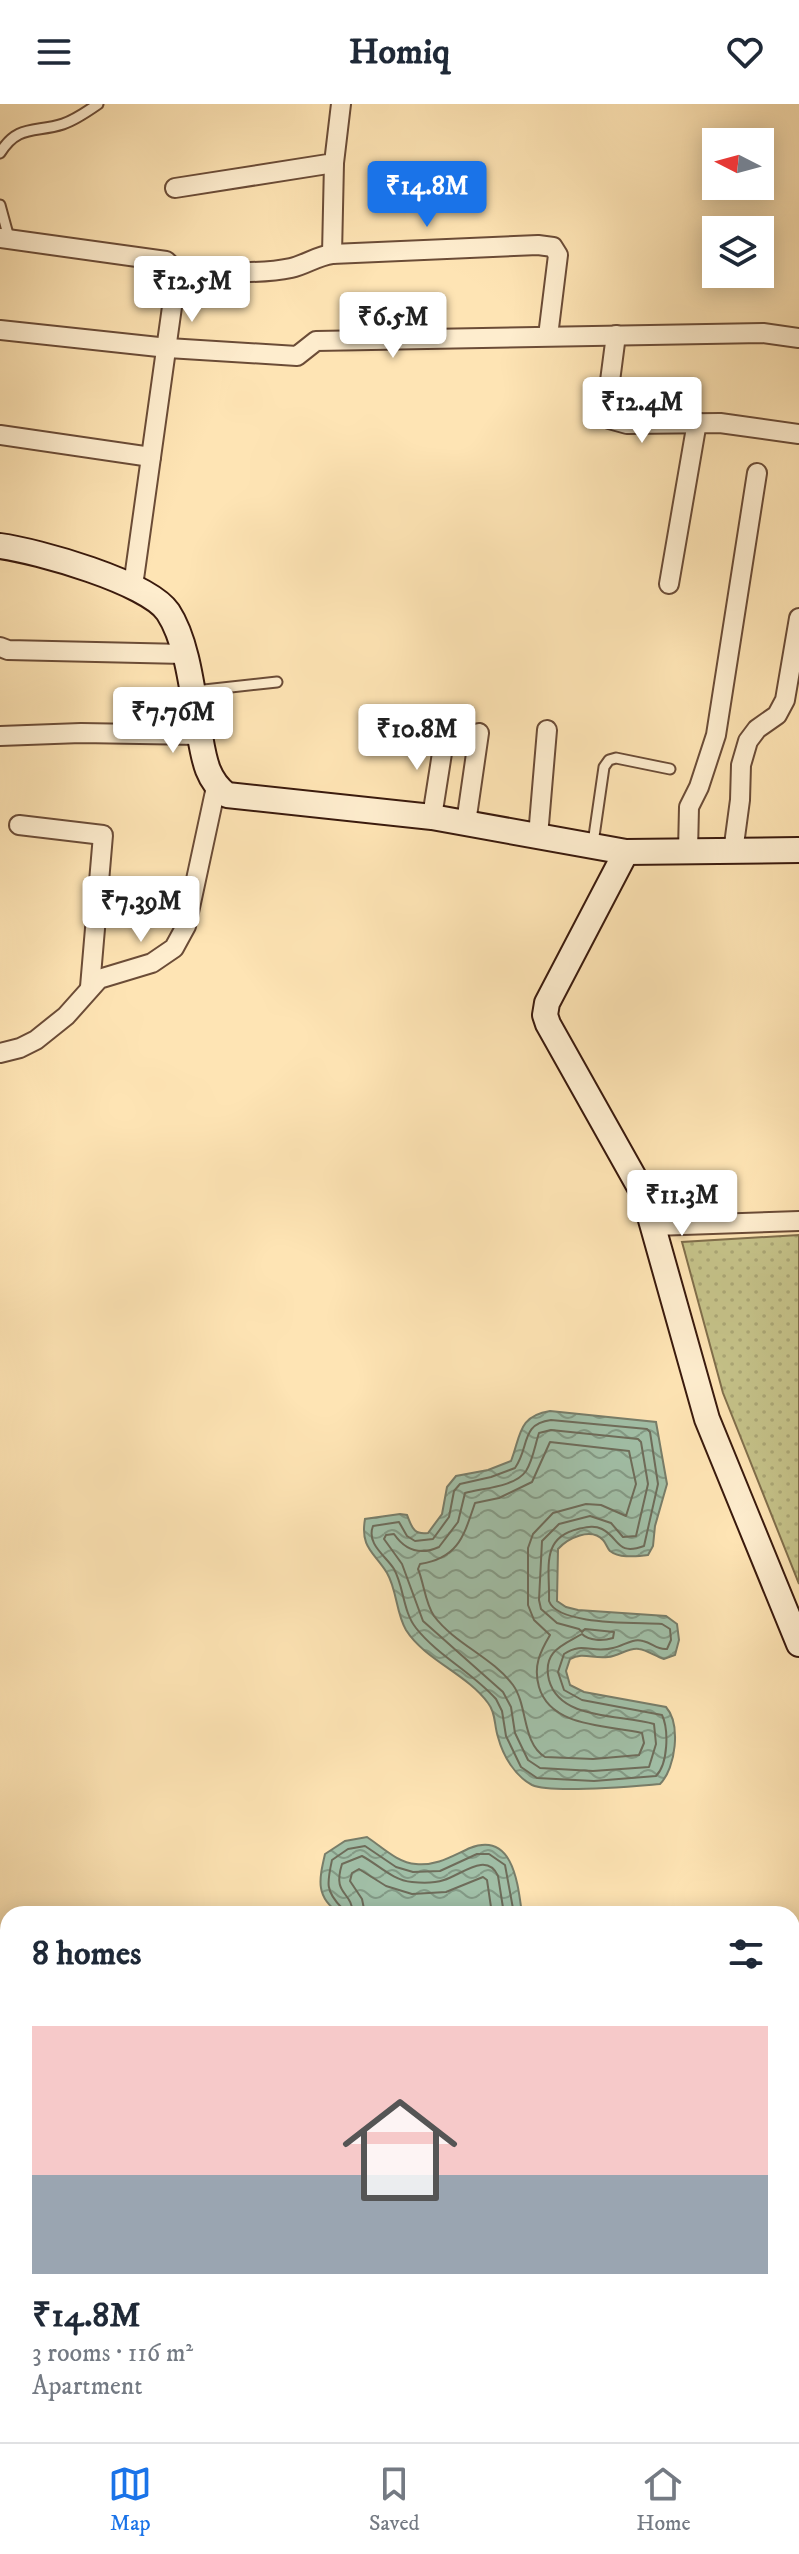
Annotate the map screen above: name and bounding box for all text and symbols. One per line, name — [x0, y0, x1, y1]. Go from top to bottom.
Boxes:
icon: menu — [32, 30, 76, 74]
text: Homiq — [349, 30, 450, 75]
icon: heart — [723, 30, 767, 74]
north arrow — [702, 128, 774, 200]
map controls — [702, 128, 774, 288]
pin: ₹14.8M — [362, 161, 492, 229]
text: ₹14.8M — [386, 170, 468, 203]
button: layers — [702, 216, 774, 288]
pin: ₹12.5M — [127, 256, 257, 324]
text: ₹12.5M — [152, 265, 232, 298]
pin: ₹6.5M — [337, 292, 449, 360]
text: ₹6.5M — [358, 301, 428, 334]
pin: ₹12.4M — [577, 377, 707, 445]
text: ₹12.4M — [601, 386, 683, 419]
pin: ₹7.76M — [108, 687, 238, 755]
text: ₹7.76M — [131, 696, 215, 729]
pin: ₹10.8M — [352, 704, 482, 772]
text: ₹10.8M — [376, 713, 458, 746]
pin: ₹7.39M — [76, 876, 206, 944]
text: ₹7.39M — [100, 885, 182, 918]
pin: ₹11.3M — [617, 1170, 747, 1238]
text: ₹11.3M — [645, 1179, 719, 1212]
icon: filters — [724, 1932, 768, 1976]
text: 8 homes — [32, 1933, 141, 1975]
icon: home — [328, 2078, 472, 2222]
text: ₹14.8M — [32, 2295, 140, 2337]
text: 3 rooms · 116 m² — [32, 2337, 193, 2370]
text: Apartment — [32, 2370, 143, 2403]
tab: Map — [108, 2462, 152, 2537]
tab: Saved — [369, 2462, 420, 2537]
tab: Home — [636, 2462, 691, 2537]

